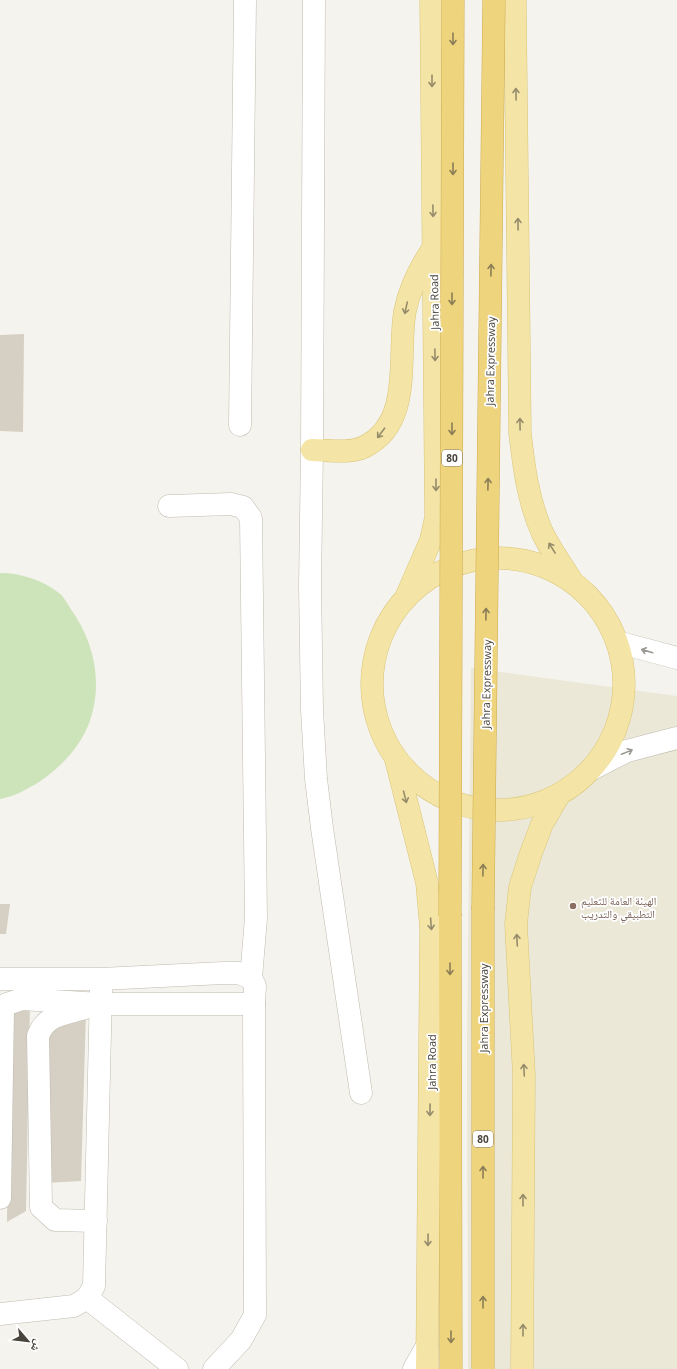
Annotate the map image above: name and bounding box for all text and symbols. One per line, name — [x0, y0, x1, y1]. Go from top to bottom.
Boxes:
one-way arrow — [449, 32, 457, 45]
one-way arrow — [428, 74, 436, 87]
one-way arrow — [512, 88, 520, 101]
one-way arrow — [449, 162, 457, 175]
one-way arrow — [429, 204, 437, 217]
one-way arrow — [514, 218, 522, 231]
one-way arrow — [487, 264, 495, 277]
street label: Jahra Road — [426, 274, 442, 331]
one-way arrow — [448, 292, 456, 305]
one-way arrow — [402, 301, 410, 314]
street label: Jahra Expressway — [482, 316, 498, 407]
one-way arrow — [431, 348, 439, 361]
one-way arrow — [516, 418, 524, 431]
one-way arrow — [448, 422, 456, 435]
one-way arrow — [377, 427, 386, 438]
road number: 80 — [442, 450, 462, 466]
one-way arrow — [432, 478, 440, 491]
one-way arrow — [484, 478, 492, 491]
one-way arrow — [547, 542, 555, 554]
one-way arrow — [483, 608, 490, 621]
street label: Jahra Expressway — [478, 639, 494, 730]
one-way arrow — [641, 647, 654, 654]
one-way arrow — [620, 748, 632, 756]
one-way arrow — [402, 790, 410, 803]
one-way arrow — [479, 864, 487, 877]
place label: الهيئة العامة للتعليم التطبيقي والتدريب — [581, 893, 656, 922]
marker: الهيئة العامة للتعليم التطبيقي والتدريب — [568, 901, 578, 911]
one-way arrow — [427, 917, 434, 930]
one-way arrow — [513, 934, 521, 947]
one-way arrow — [446, 962, 454, 975]
street label: Jahra Expressway — [476, 963, 491, 1054]
street label: Jahra Road — [424, 1034, 439, 1091]
one-way arrow — [520, 1064, 527, 1077]
one-way arrow — [426, 1103, 434, 1116]
road number: 80 — [473, 1131, 493, 1147]
one-way arrow — [479, 1166, 487, 1179]
one-way arrow — [519, 1194, 527, 1207]
one-way arrow — [424, 1233, 432, 1246]
one-way arrow — [479, 1296, 487, 1309]
north arrow — [8, 1321, 48, 1361]
one-way arrow — [519, 1324, 526, 1337]
one-way arrow — [447, 1330, 455, 1343]
text: ش — [27, 1337, 47, 1355]

